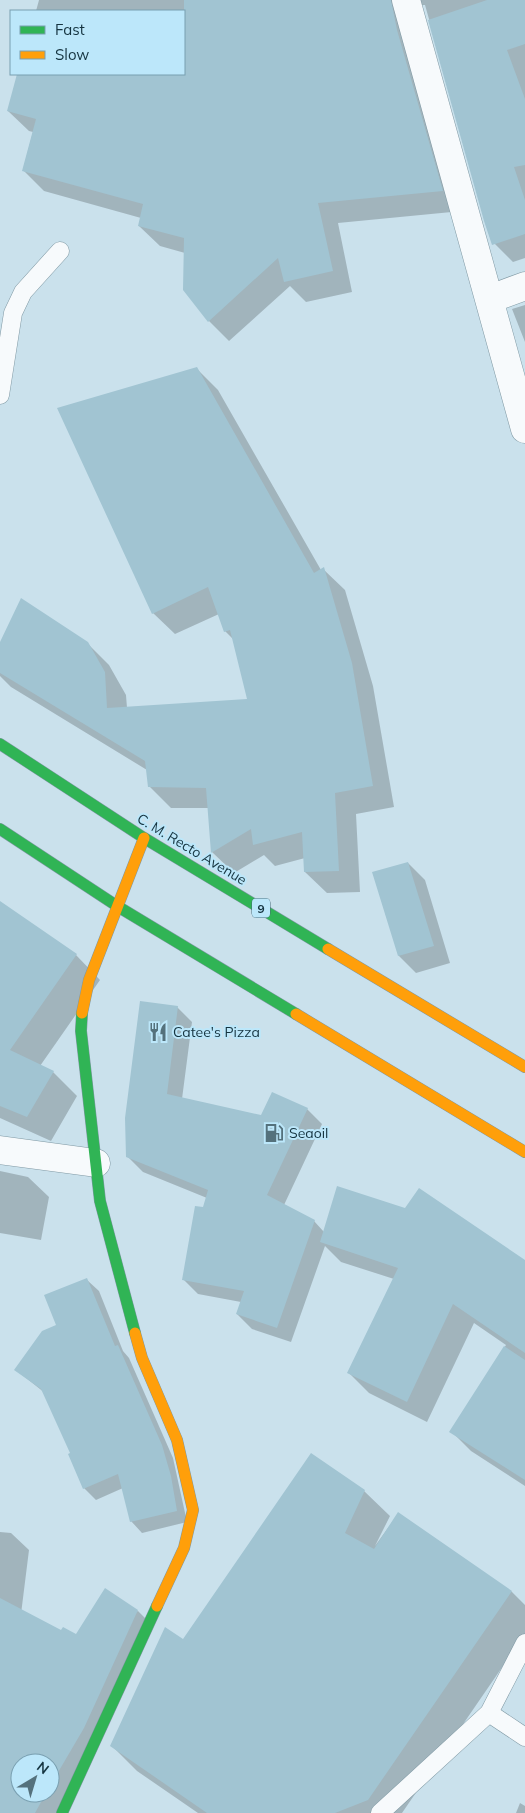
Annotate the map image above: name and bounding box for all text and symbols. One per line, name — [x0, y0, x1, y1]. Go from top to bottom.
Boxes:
legend — [10, 10, 185, 75]
text: Fast — [55, 20, 85, 39]
text: Slow — [55, 45, 89, 64]
street label: C. M. Recto Avenue — [134, 809, 250, 889]
road number: 9 — [252, 898, 270, 918]
restaurant icon: Catee's Pizza — [147, 1021, 169, 1043]
place label: Catee's Pizza — [173, 1023, 260, 1041]
fuel station icon: Seaoil — [263, 1122, 285, 1144]
place label: Seaoil — [289, 1124, 328, 1142]
north arrow — [10, 1753, 60, 1803]
text: N — [33, 1757, 53, 1778]

